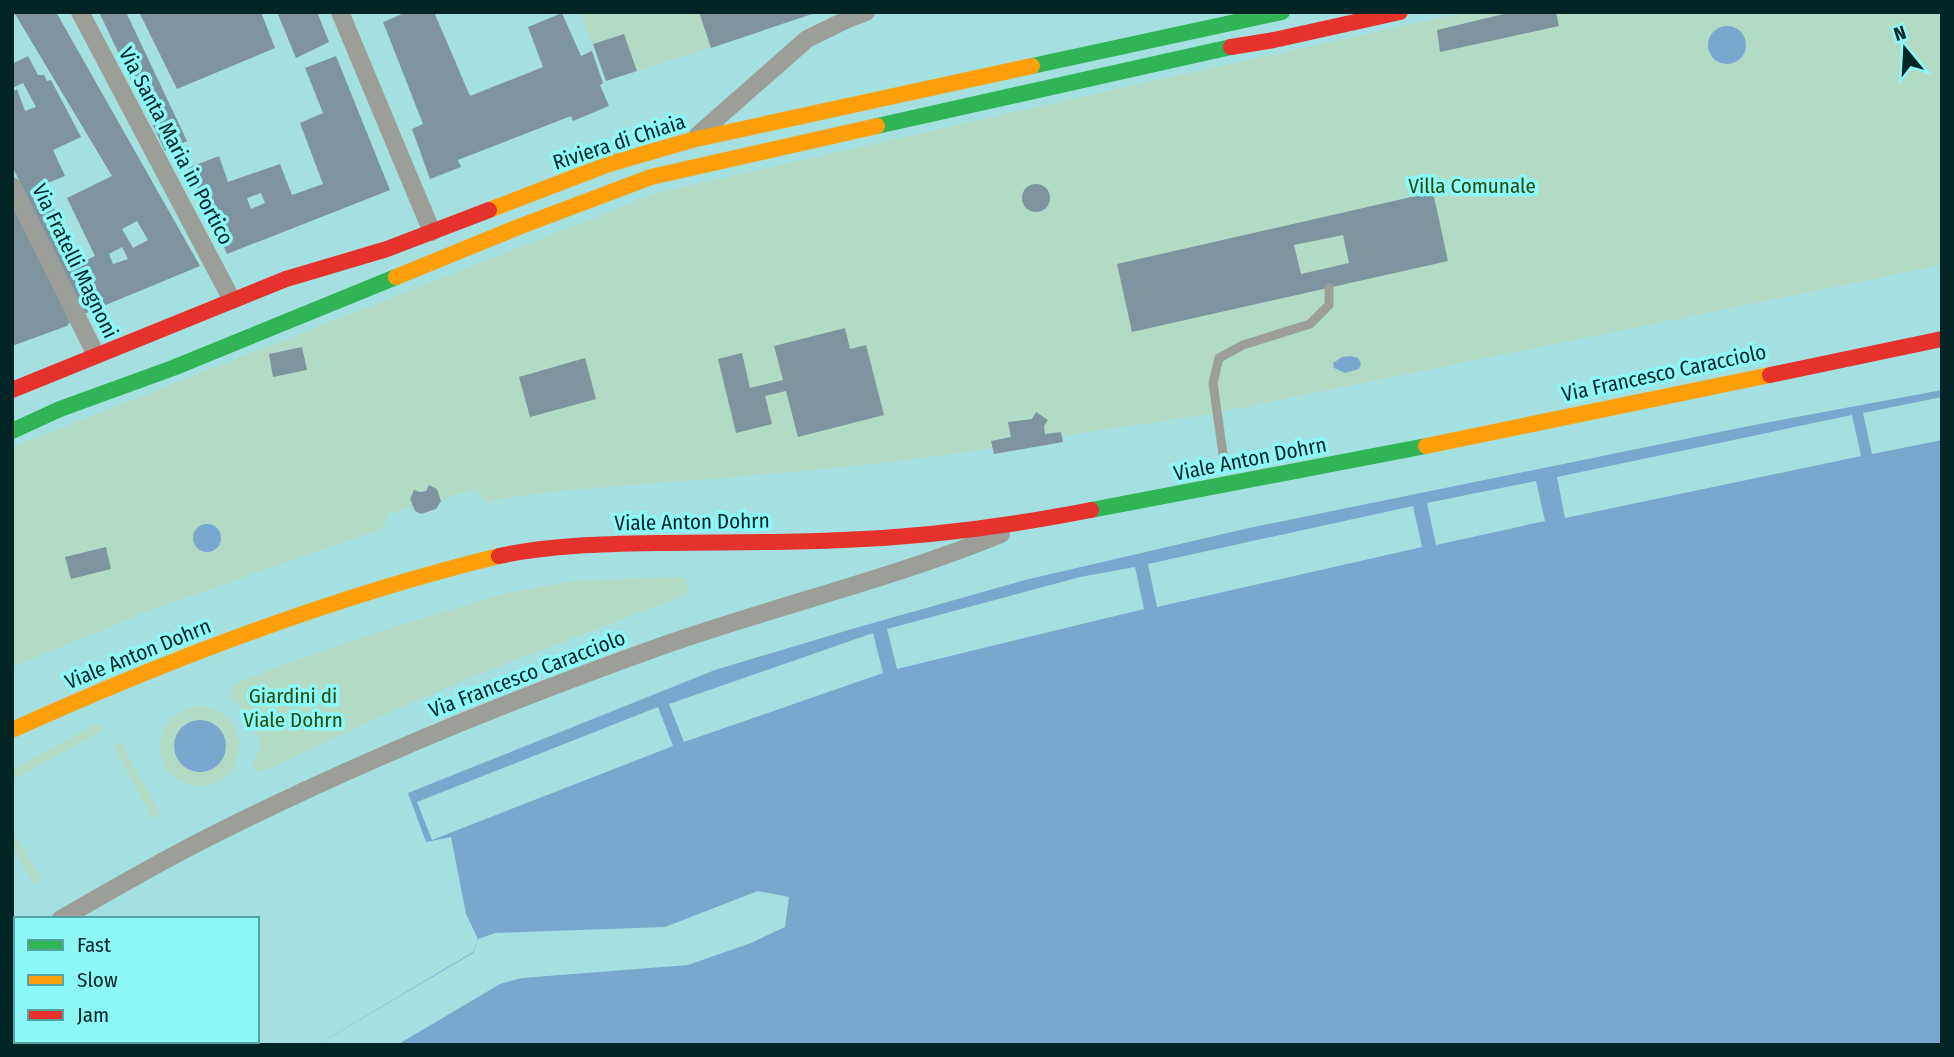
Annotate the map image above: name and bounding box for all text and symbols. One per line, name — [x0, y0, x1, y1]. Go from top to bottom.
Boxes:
north arrow — [1870, 14, 1940, 84]
text: N — [1891, 21, 1909, 46]
street label: Via Santa Maria in Portico — [113, 43, 239, 249]
street label: Riviera di Chiaia — [549, 108, 689, 176]
park label: Villa Comunale — [1408, 173, 1536, 199]
street label: Via Fratelli Magnoni — [26, 180, 124, 342]
street label: Via Francesco Caracciolo — [1559, 339, 1769, 407]
street label: Viale Anton Dohrn — [1171, 431, 1329, 487]
street label: Viale Anton Dohrn — [614, 508, 770, 536]
street label: Viale Anton Dohrn — [61, 613, 215, 695]
street label: Via Francesco Caracciolo — [425, 625, 629, 723]
park label: Giardini di Viale Dohrn — [243, 683, 343, 733]
legend — [14, 917, 259, 1043]
text: Fast — [77, 932, 111, 958]
text: Slow — [77, 967, 118, 993]
text: Jam — [77, 1002, 109, 1028]

